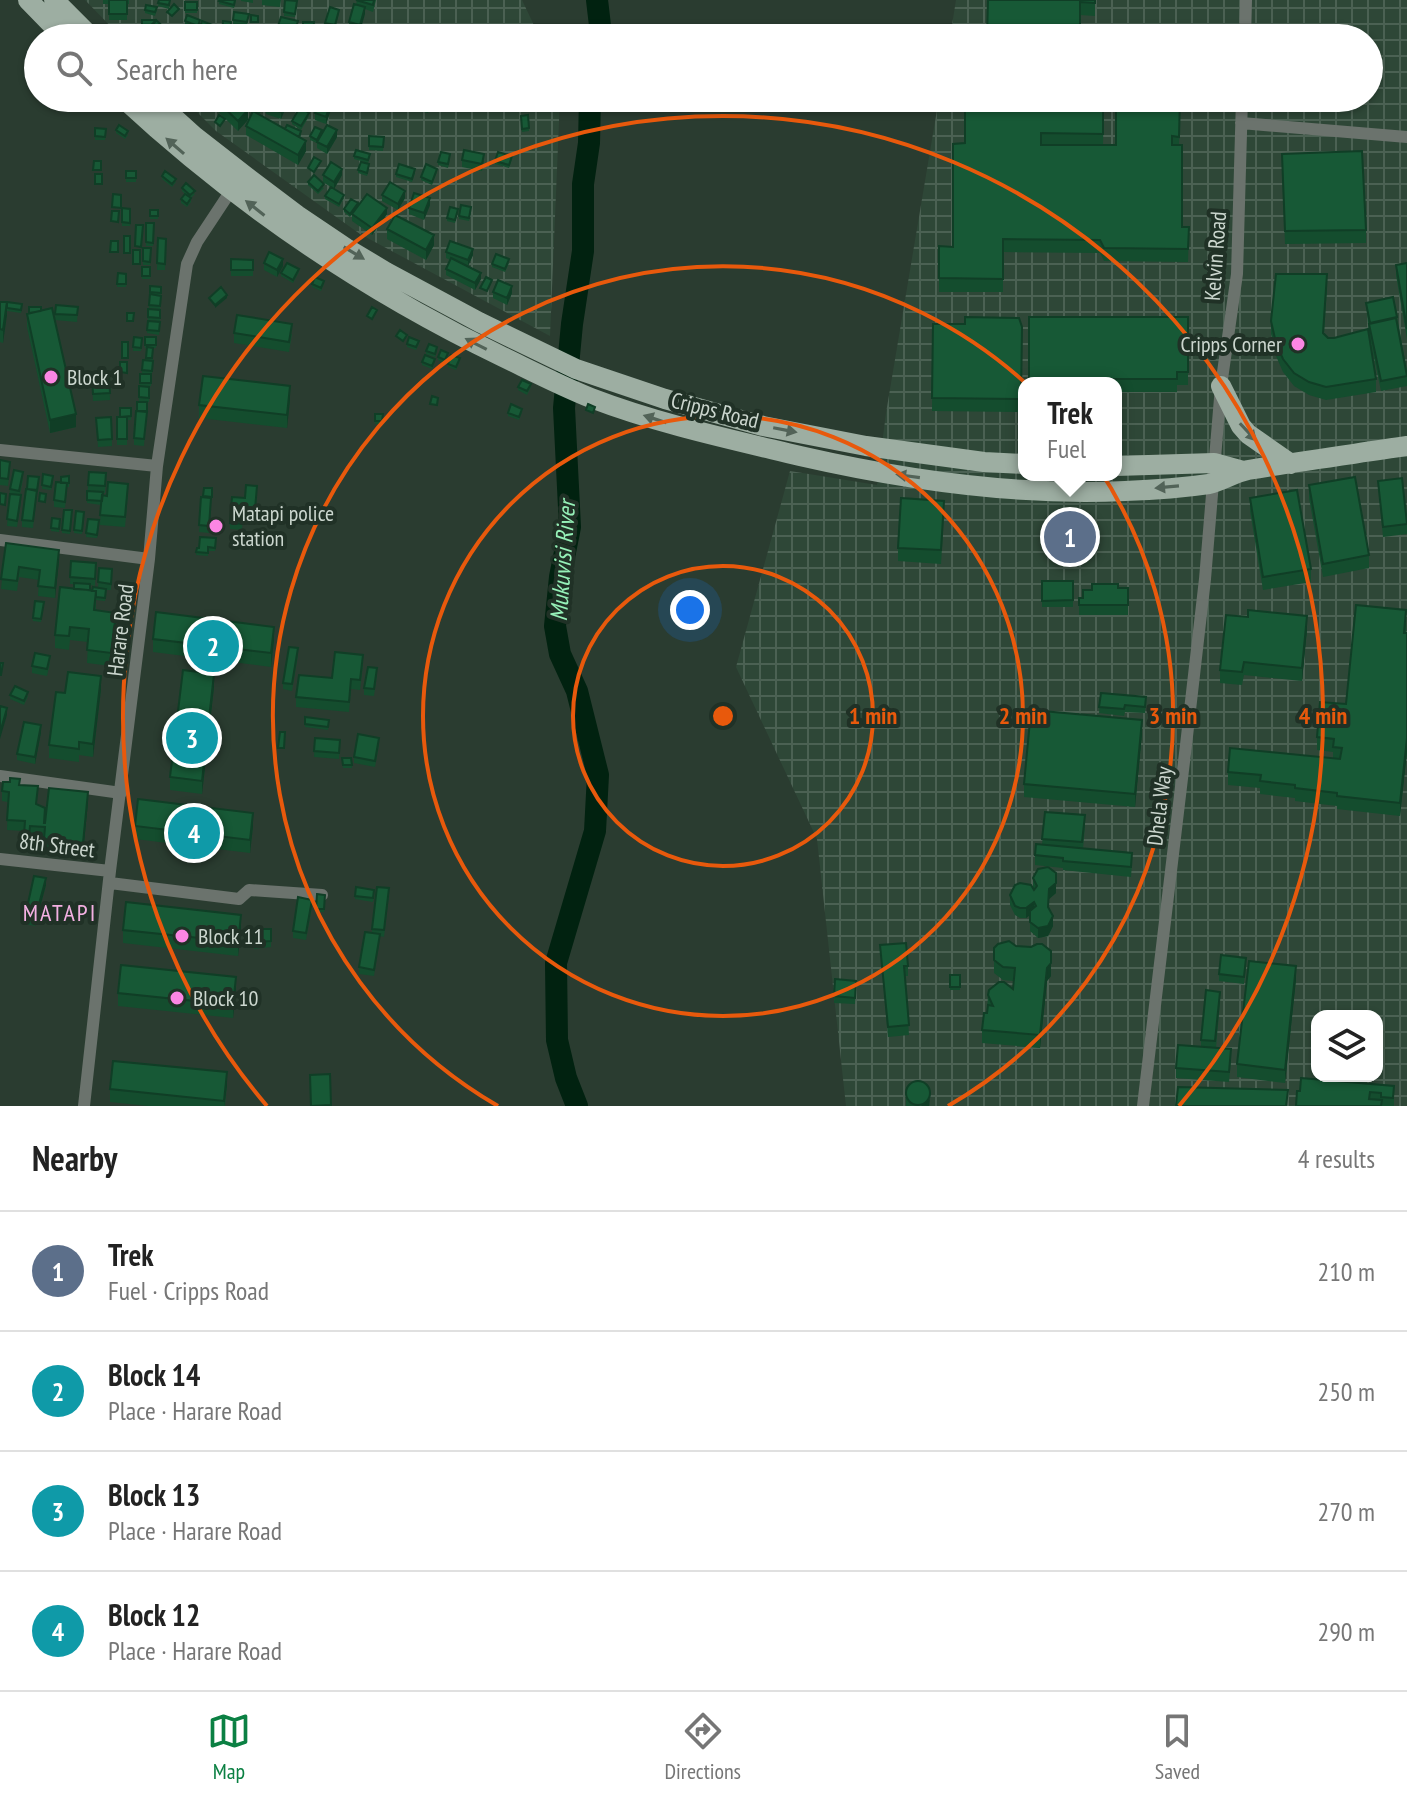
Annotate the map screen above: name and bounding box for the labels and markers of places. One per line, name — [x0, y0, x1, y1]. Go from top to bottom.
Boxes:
place label: Cripps Corner — [1180, 330, 1282, 358]
marker: Cripps Corner — [1289, 335, 1307, 353]
place label: Block 1 — [67, 363, 122, 391]
marker: Block 1 — [42, 368, 60, 386]
place label: Matapi police station — [232, 499, 334, 552]
pin: 1 — [1044, 507, 1096, 567]
marker: Matapi police station — [207, 517, 225, 535]
pin: 2 — [187, 616, 239, 676]
centre of rings — [709, 702, 737, 730]
pin: 3 — [166, 708, 218, 768]
pin: 4 — [168, 803, 220, 863]
place label: Block 11 — [198, 922, 263, 950]
marker: Block 11 — [173, 927, 191, 945]
place label: Block 10 — [193, 984, 258, 1012]
marker: Block 10 — [168, 989, 186, 1007]

